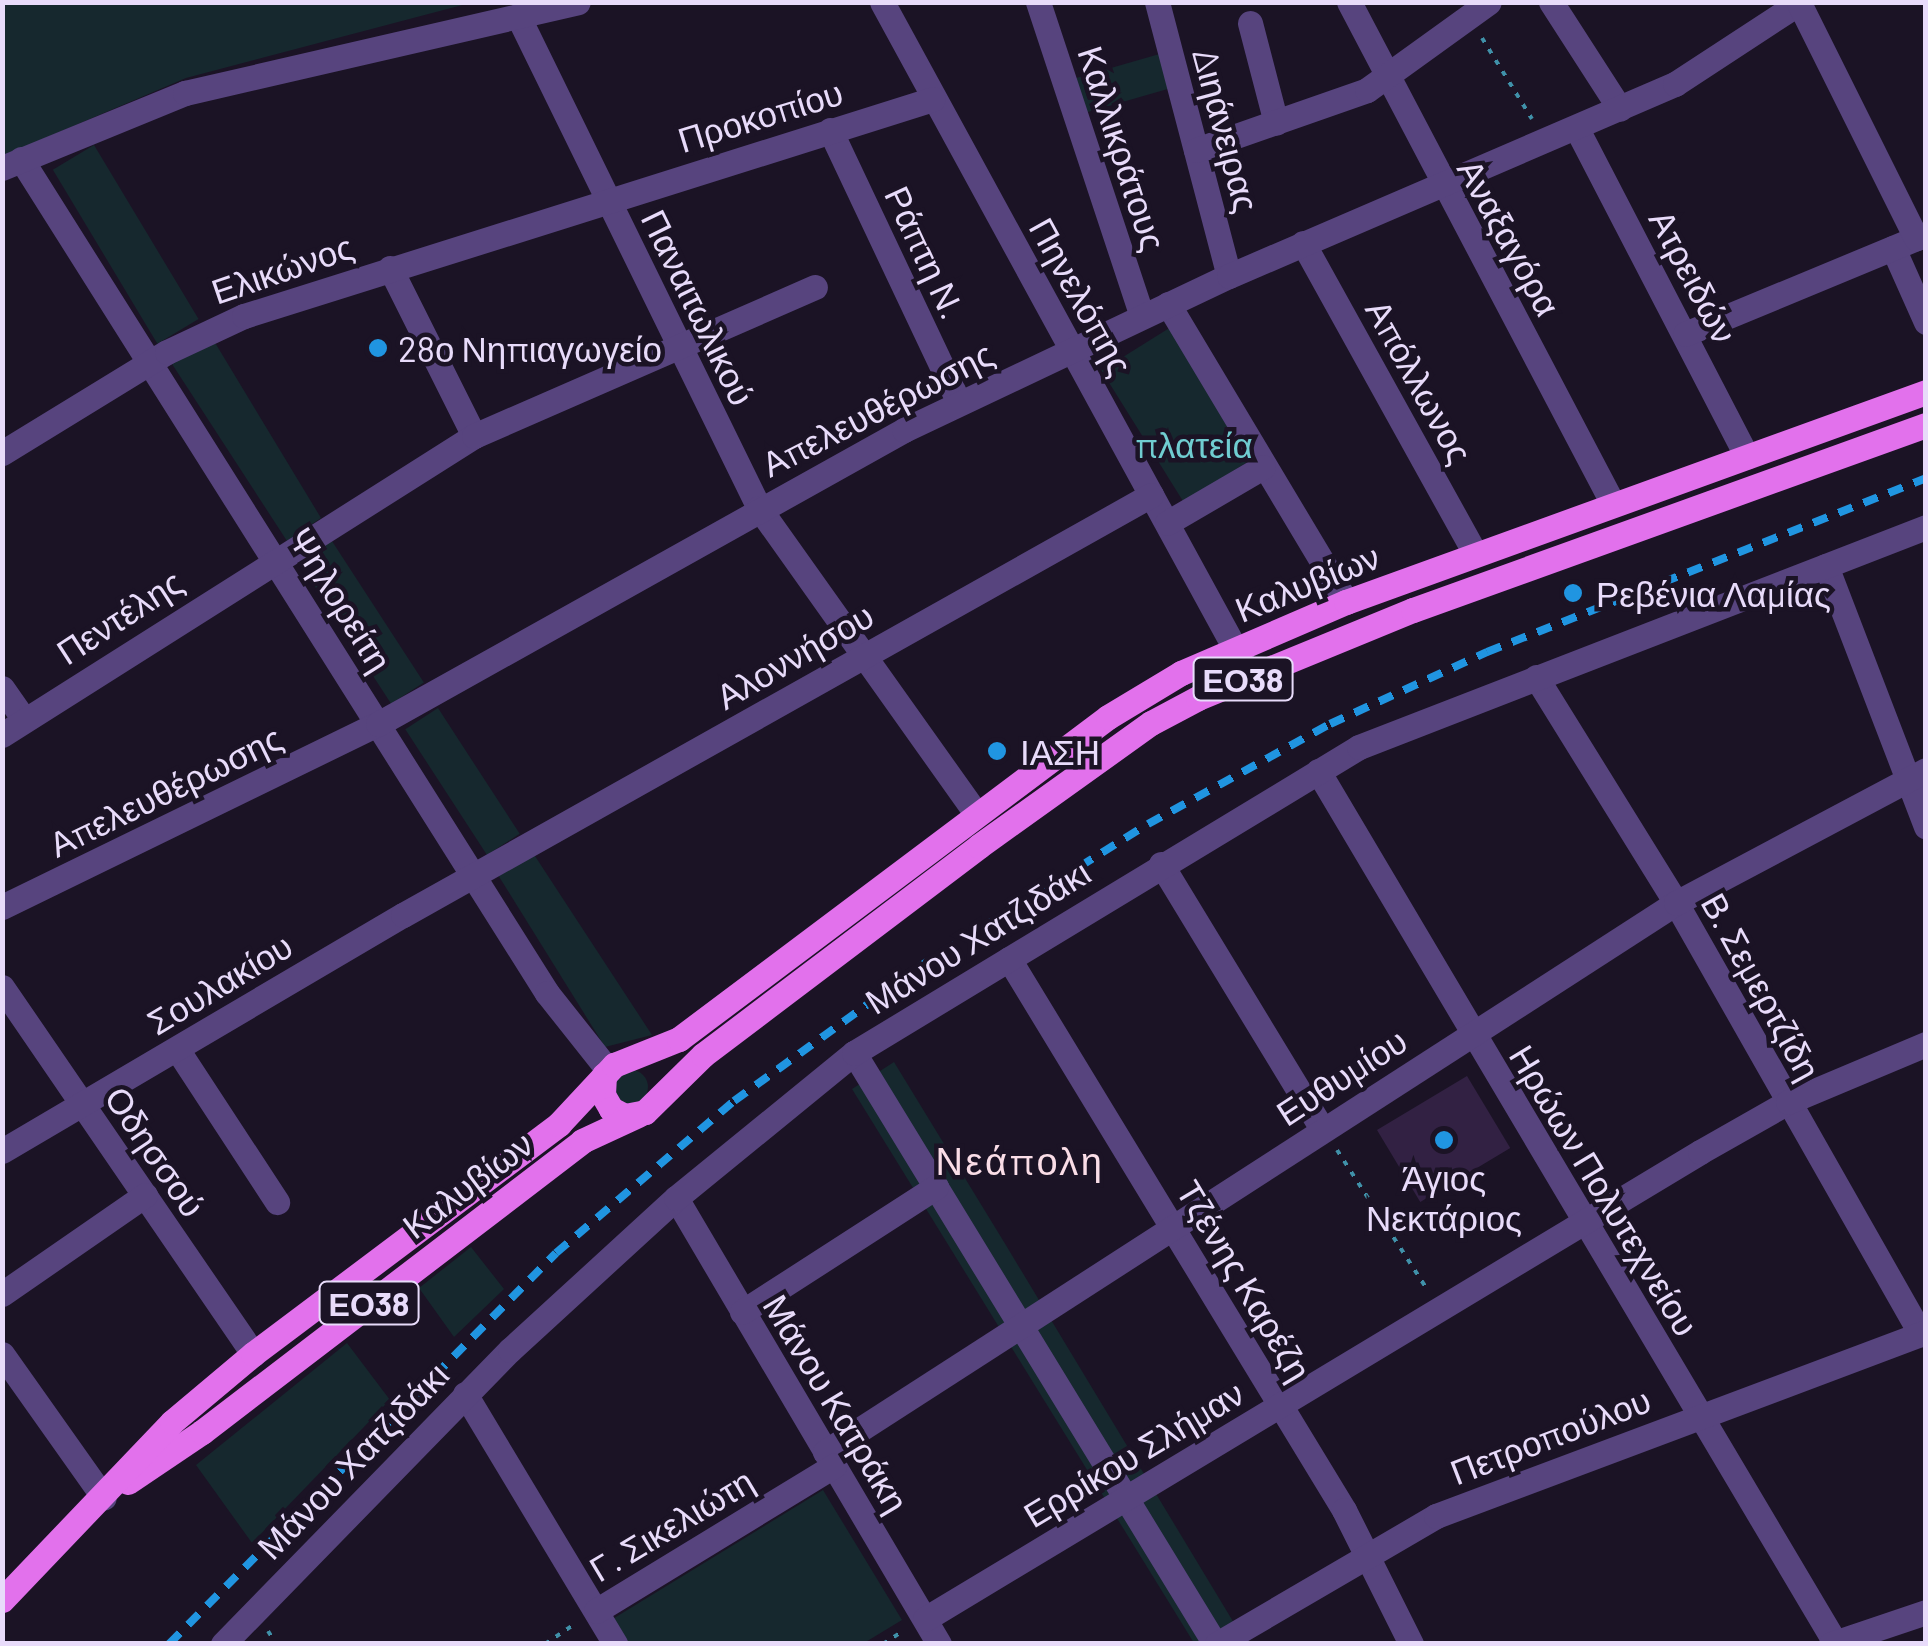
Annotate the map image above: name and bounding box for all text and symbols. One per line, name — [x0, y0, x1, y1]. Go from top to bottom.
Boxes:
street label: Καλλικράτους — [1070, 41, 1176, 255]
street label: Διηάνειρας — [1185, 44, 1269, 216]
street label: Προκοπίου — [672, 70, 848, 160]
street label: Αναξαγόρα — [1450, 151, 1570, 323]
street label: Ράπτη Ν. — [877, 179, 975, 325]
street label: Ατρειδών — [1641, 202, 1747, 350]
street label: Παναιτωλικού — [634, 203, 764, 411]
street label: Πηνελόπης — [1022, 210, 1142, 382]
street label: Ελικώνος — [206, 224, 358, 312]
street label: Απόλλωνος — [1358, 292, 1482, 470]
place label: 28ο Νηπιαγωγείο — [398, 327, 662, 369]
street label: Απελευθέρωσης — [754, 332, 1000, 484]
marker: 28ο Νηπιαγωγείο — [367, 337, 389, 359]
park label: πλατεία — [1135, 423, 1253, 465]
street label: Ψηλορείτη — [280, 519, 402, 679]
street label: Καλυβίων — [1229, 534, 1385, 630]
street label: Πεντέλης — [48, 560, 190, 672]
place label: Ρεβένια Λαμίας — [1596, 572, 1831, 614]
marker: Ρεβένια Λαμίας — [1560, 580, 1586, 606]
street label: Αλοννήσου — [708, 593, 880, 717]
road number: ΕΟ38 — [1190, 652, 1296, 706]
street label: Απελευθέρωσης — [42, 715, 288, 865]
place label: ΙΑΣΗ — [1020, 730, 1100, 772]
marker: ΙΑΣΗ — [984, 738, 1010, 764]
street label: Μάνου Χατζιδάκι — [857, 850, 1097, 1022]
street label: Β. Σεμερτζίδη — [1693, 885, 1831, 1087]
street label: Σουλακίου — [139, 923, 299, 1043]
street label: Ευθυμίου — [1268, 1018, 1414, 1134]
street label: Ηρώων Πολυτεχνείου — [1502, 1037, 1708, 1343]
street label: Οδησσού — [97, 1078, 215, 1224]
street label: Καλυβίων — [394, 1122, 540, 1246]
marker: Άγιος Νεκτάριος — [1433, 1129, 1455, 1151]
district label: Νεάπολη — [936, 1138, 1104, 1184]
place label: Άγιος Νεκτάριος — [1366, 1156, 1522, 1238]
street label: Τζένης Καρέζη — [1169, 1172, 1321, 1388]
road number: ΕΟ38 — [316, 1276, 422, 1330]
street label: Μάνου Κατράκη — [755, 1287, 919, 1519]
street label: Μάνου Χατζιδάκι — [248, 1353, 456, 1567]
street label: Ερρίκου Σλήμαν — [1015, 1371, 1251, 1535]
street label: Πετροπούλου — [1444, 1378, 1656, 1492]
street label: Γ. Σικελιώτη — [581, 1459, 761, 1589]

